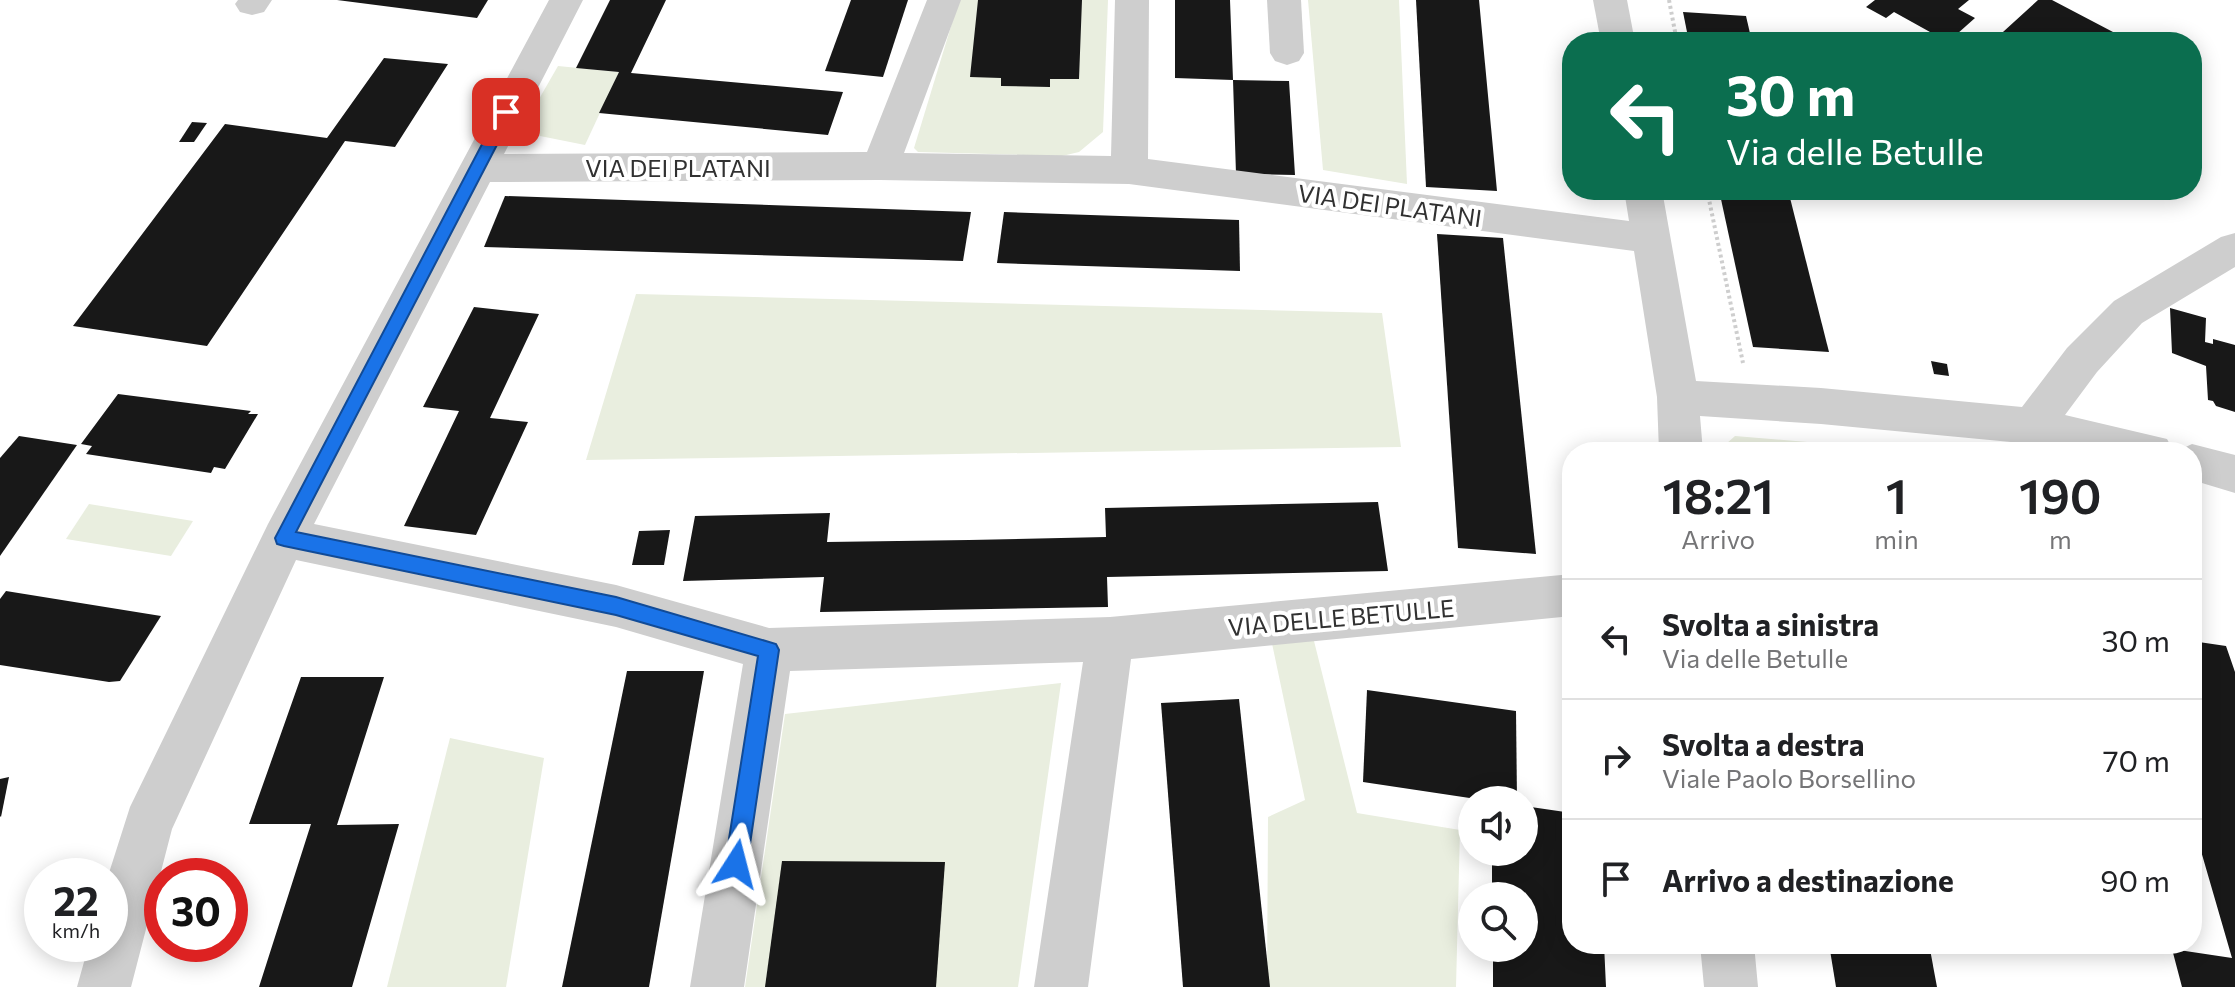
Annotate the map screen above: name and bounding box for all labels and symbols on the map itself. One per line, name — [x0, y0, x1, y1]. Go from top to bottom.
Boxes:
pin — [472, 78, 540, 146]
street label: VIA DEI PLATANI — [585, 153, 771, 182]
street label: VIA DEI PLATANI — [1296, 178, 1484, 232]
street label: VIA DELLE BETULLE — [1227, 593, 1455, 641]
position arrow — [694, 822, 778, 906]
speed limit sign: 30 — [144, 858, 248, 962]

